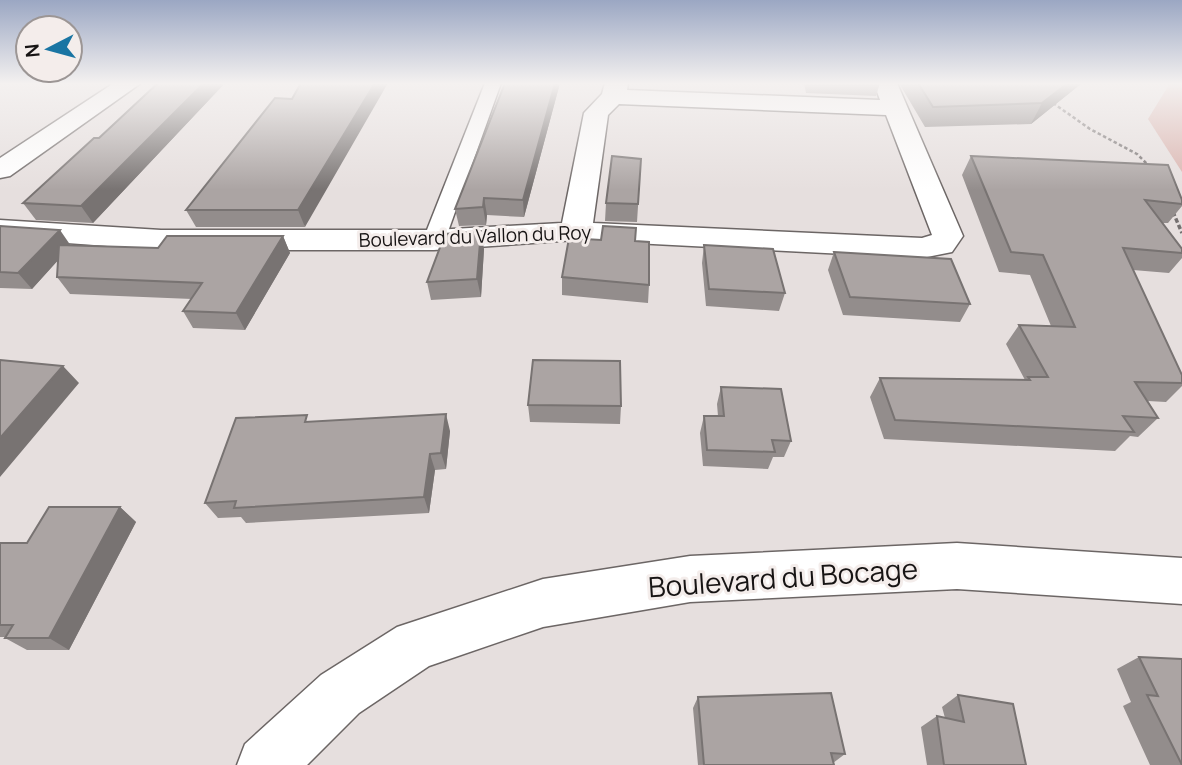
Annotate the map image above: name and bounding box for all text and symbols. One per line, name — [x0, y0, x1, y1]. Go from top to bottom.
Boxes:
north arrow — [14, 14, 84, 84]
text: N — [18, 43, 46, 59]
street label: Boulevard du Vallon du Roy — [358, 219, 592, 253]
street label: Boulevard du Bocage — [647, 549, 919, 605]

